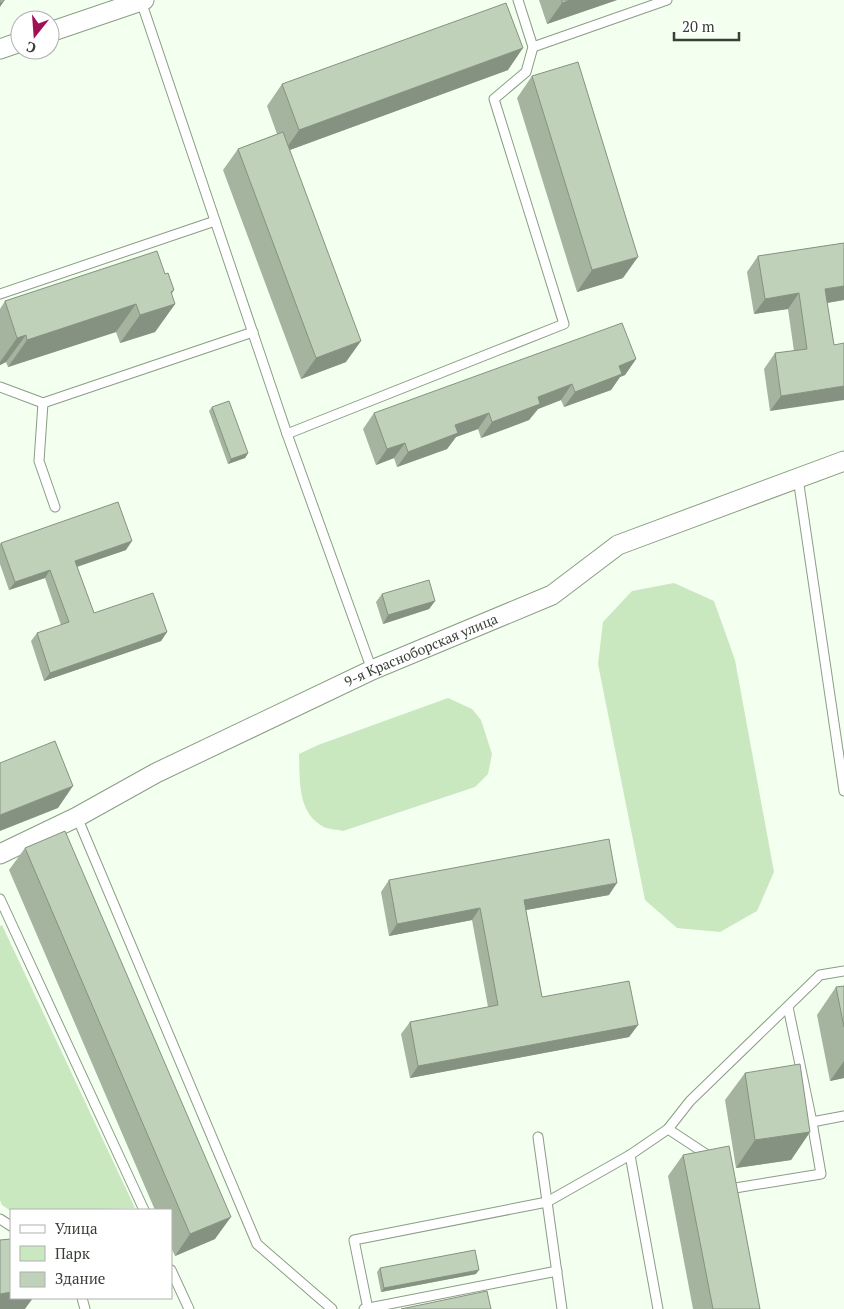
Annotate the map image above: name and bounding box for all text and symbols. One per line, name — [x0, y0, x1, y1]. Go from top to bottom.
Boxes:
north arrow — [10, 10, 60, 60]
scale bar — [674, 10, 739, 42]
text: 20 m — [682, 16, 715, 36]
text: С — [24, 37, 38, 58]
street label: 9-я Красноборская улица — [341, 609, 500, 691]
legend — [10, 1209, 172, 1299]
text: Улица — [55, 1218, 98, 1238]
text: Парк — [55, 1243, 91, 1263]
text: Здание — [55, 1268, 105, 1288]

